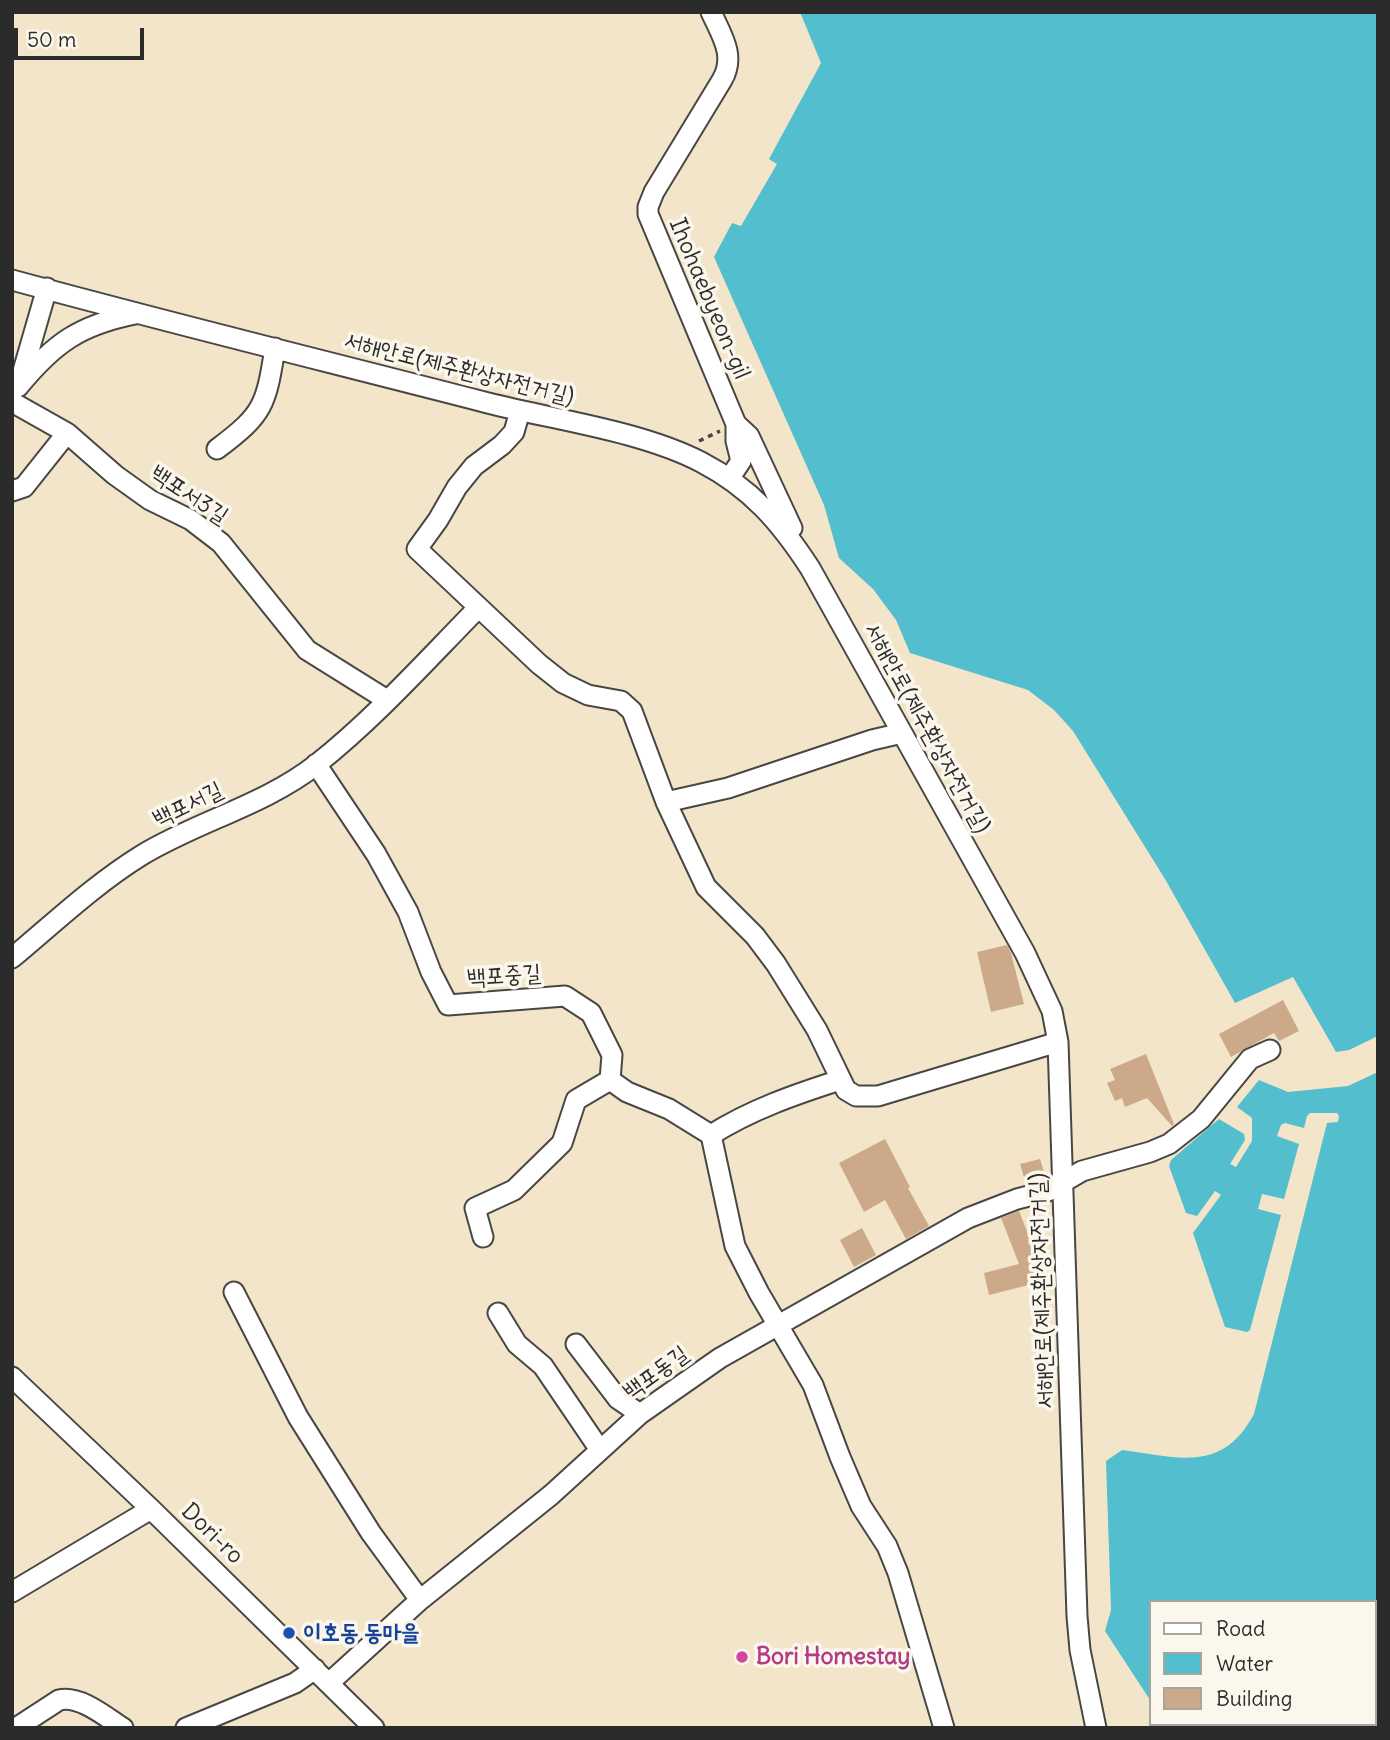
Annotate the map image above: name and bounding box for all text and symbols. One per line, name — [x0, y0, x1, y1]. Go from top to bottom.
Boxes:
scale bar — [18, 14, 147, 58]
text: 50 m — [27, 26, 76, 53]
street label: Ihohaebyeon-gil — [663, 214, 755, 384]
street label: 서해안로(제주환상자전거길) — [341, 327, 577, 411]
street label: 백포서3길 — [145, 460, 233, 530]
street label: 서해안로(제주환상자전거길) — [858, 618, 996, 838]
street label: 백포서길 — [149, 776, 227, 834]
street label: 백포중길 — [466, 960, 542, 992]
street label: 서해안로(제주환상자전거길) — [1024, 1173, 1060, 1409]
street label: 백포동길 — [618, 1340, 694, 1406]
street label: Dori-ro — [175, 1498, 249, 1570]
legend — [1148, 1600, 1376, 1726]
text: Road — [1216, 1615, 1265, 1642]
place label: 이호동 동마을 — [303, 1619, 420, 1647]
marker: 이호동 동마을 — [281, 1625, 297, 1641]
place label: Bori Homestay — [756, 1643, 910, 1671]
marker: Bori Homestay — [734, 1649, 750, 1665]
text: Water — [1216, 1650, 1273, 1677]
text: Building — [1216, 1685, 1292, 1712]

